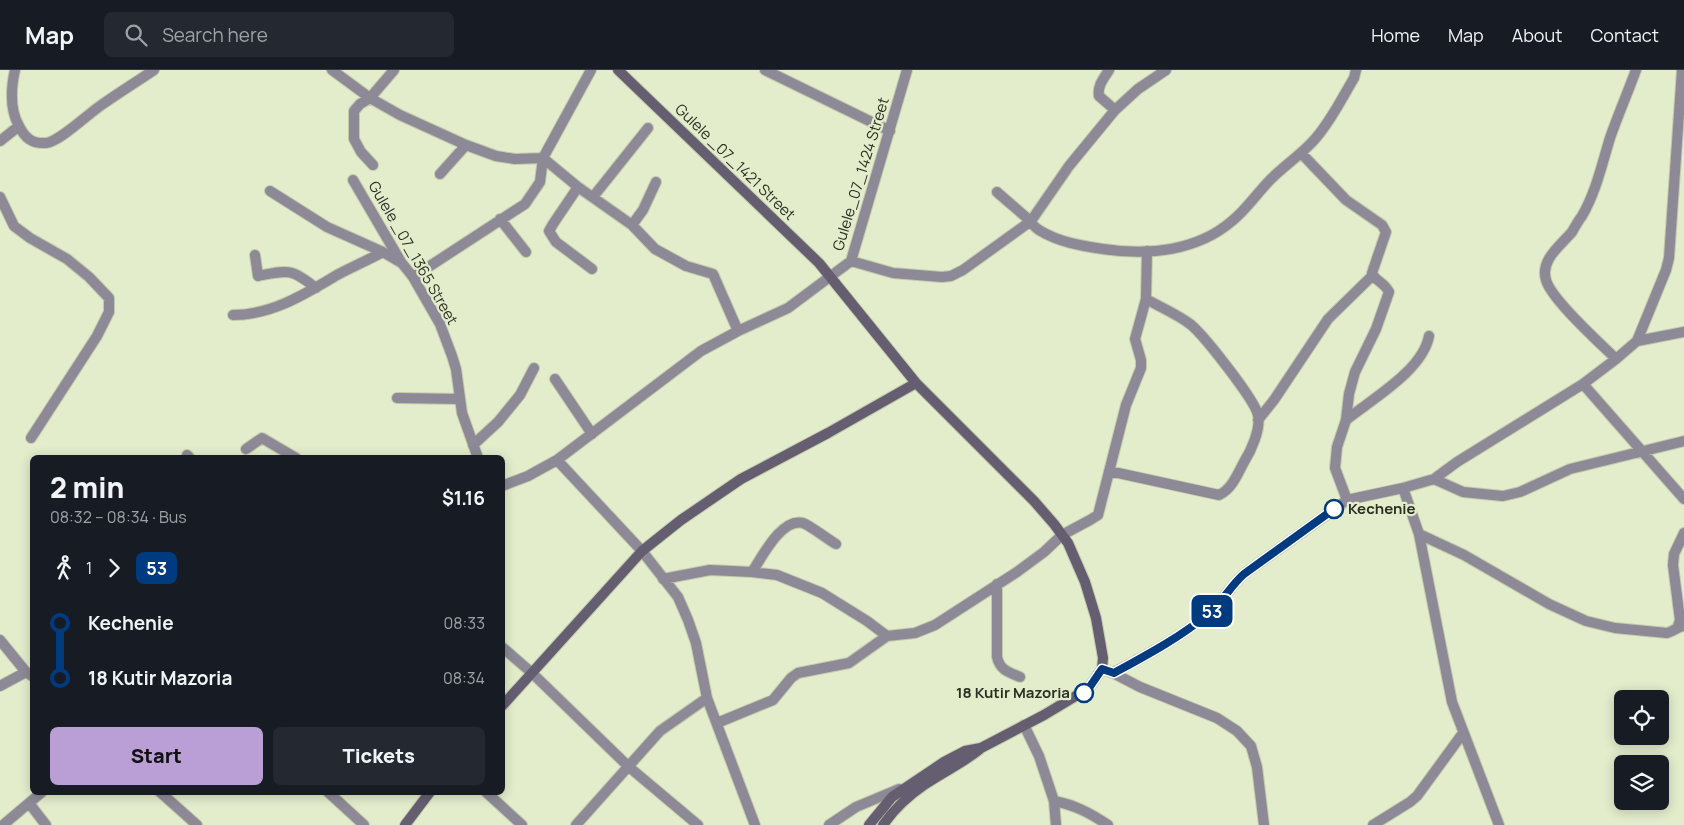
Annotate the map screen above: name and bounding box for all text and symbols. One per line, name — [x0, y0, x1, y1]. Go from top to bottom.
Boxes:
search box — [104, 12, 454, 57]
text: Map — [25, 18, 74, 51]
icon: search — [122, 21, 150, 49]
text: Search here — [162, 22, 268, 48]
text: Home — [1371, 23, 1420, 47]
text: Map — [1448, 23, 1484, 47]
text: About — [1512, 23, 1562, 47]
text: Contact — [1590, 23, 1659, 47]
street label: Gulele_07_1424 Street — [827, 95, 894, 253]
street label: Gulele _07_1421 Street — [671, 99, 800, 225]
street label: Gulele _07_1365 Street — [364, 177, 463, 328]
text: 2 min — [50, 468, 124, 506]
text: $1.16 — [442, 485, 485, 511]
place label: Kechenie — [1348, 498, 1416, 519]
marker: Kechenie — [1324, 499, 1344, 519]
text: 08:32 – 08:34 · Bus — [50, 506, 187, 528]
icon: walk — [50, 554, 78, 582]
icon: forward — [100, 554, 128, 582]
text: 53 — [146, 556, 167, 580]
text: 1 — [86, 557, 92, 579]
line badge: 53 — [1190, 595, 1234, 627]
text: 53 — [1201, 599, 1223, 623]
text: Kechenie — [88, 610, 174, 636]
text: 08:33 — [443, 612, 485, 634]
text: 18 Kutir Mazoria — [88, 665, 232, 691]
text: 08:34 — [443, 667, 485, 689]
place label: 18 Kutir Mazoria — [956, 682, 1070, 703]
marker: 18 Kutir Mazoria — [1074, 683, 1094, 703]
map controls — [1614, 690, 1669, 810]
button: locate — [1614, 690, 1669, 745]
button: Start — [50, 727, 263, 785]
button: Tickets — [273, 727, 485, 785]
button: layers — [1614, 755, 1669, 810]

